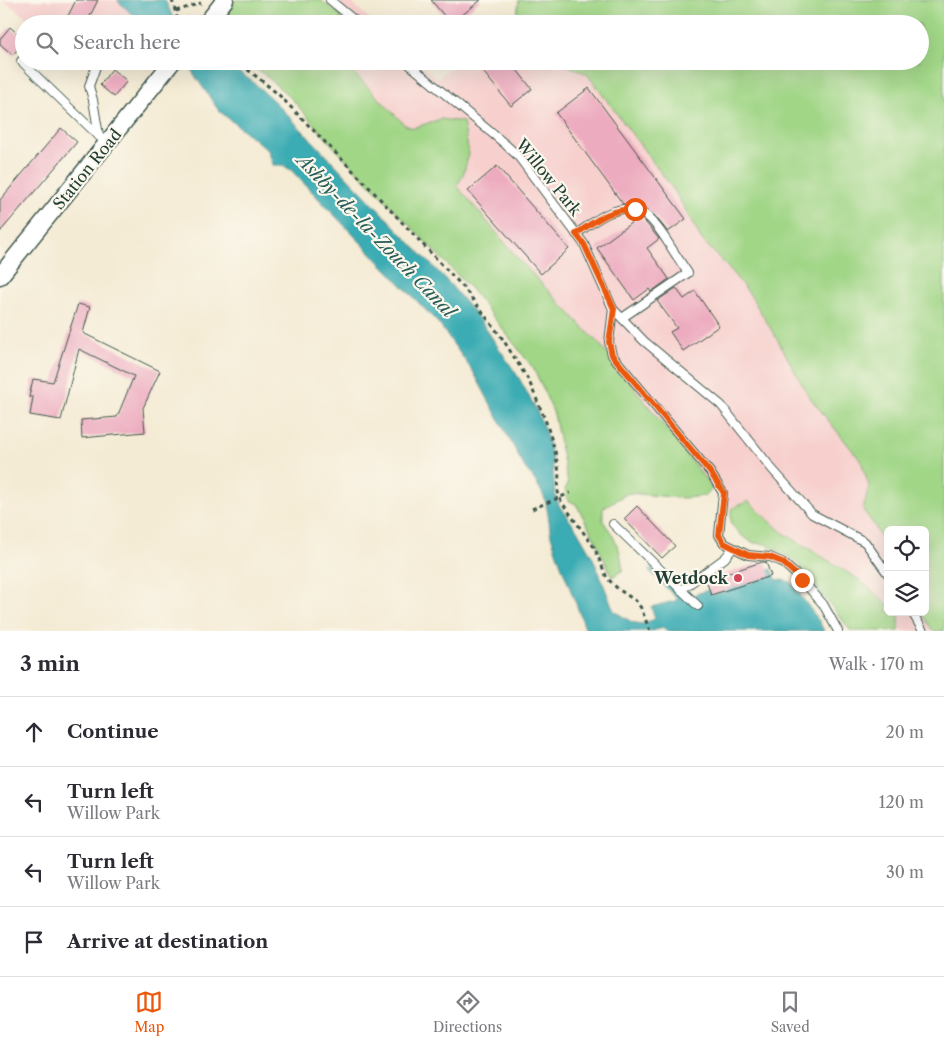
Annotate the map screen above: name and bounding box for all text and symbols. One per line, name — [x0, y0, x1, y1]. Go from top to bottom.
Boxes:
search box — [15, 15, 929, 70]
icon: search — [33, 29, 61, 57]
text: Search here — [73, 31, 181, 54]
street label: Station Road — [48, 124, 126, 213]
street label: Willow Park — [511, 134, 587, 220]
water label: Ashby-de-la-Zouch Canal — [290, 148, 461, 324]
route start — [624, 198, 647, 221]
map controls — [884, 526, 929, 616]
button: locate — [884, 526, 929, 571]
place label: Wetdock — [653, 568, 728, 588]
route end — [791, 569, 814, 592]
button: layers — [884, 571, 929, 616]
marker: Wetdock — [732, 572, 744, 584]
text: 3 min — [20, 651, 80, 676]
text: Walk · 170 m — [829, 654, 924, 674]
icon: ahead — [20, 718, 48, 746]
text: Continue — [67, 720, 159, 743]
text: 20 m — [885, 722, 924, 742]
text: Turn left — [67, 780, 154, 803]
icon: left — [20, 788, 48, 816]
text: 120 m — [879, 792, 924, 812]
text: Willow Park — [67, 803, 160, 823]
text: Turn left — [67, 850, 154, 873]
icon: left — [20, 858, 48, 886]
text: 30 m — [886, 862, 924, 882]
text: Willow Park — [67, 873, 160, 893]
icon: arrive — [20, 928, 48, 956]
text: Arrive at destination — [67, 930, 268, 953]
tab: Map — [134, 988, 164, 1036]
tab: Directions — [433, 988, 502, 1036]
tab: Saved — [771, 988, 810, 1036]

